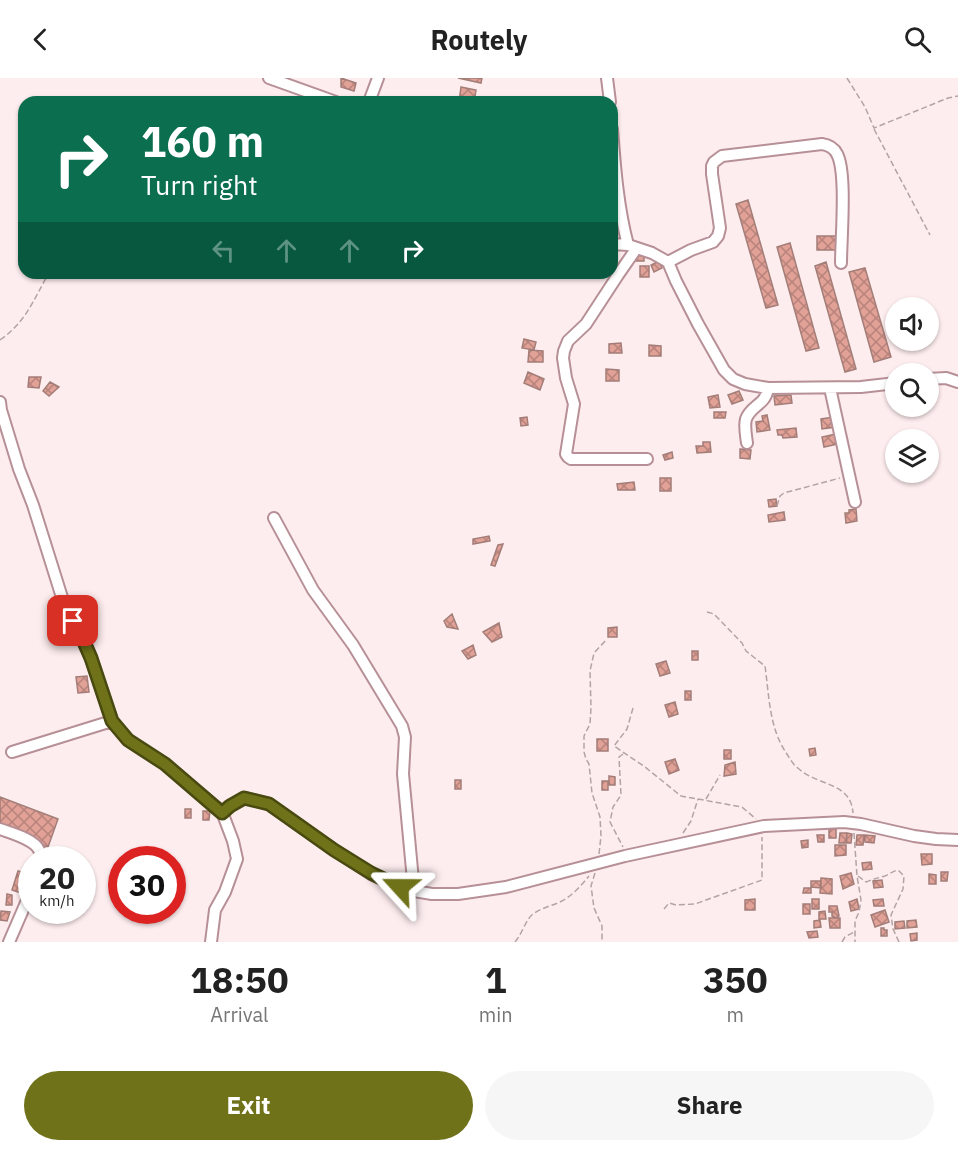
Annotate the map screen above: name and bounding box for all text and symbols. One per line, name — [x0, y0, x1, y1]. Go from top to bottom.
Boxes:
text: Routely — [431, 22, 527, 57]
icon: back — [24, 23, 57, 56]
icon: search — [901, 23, 934, 56]
text: 160 m — [141, 114, 264, 169]
icon: right — [42, 120, 120, 198]
text: Turn right — [141, 167, 258, 202]
icon: left — [207, 234, 240, 267]
icon: ahead — [270, 234, 303, 267]
icon: ahead — [333, 234, 366, 267]
icon: right — [396, 234, 429, 267]
map controls — [885, 297, 939, 483]
button: sound — [885, 297, 939, 351]
button: search — [885, 363, 939, 417]
button: layers — [885, 429, 939, 483]
pin — [47, 595, 98, 646]
icon: arrive — [56, 604, 89, 637]
speed limit sign: 30 — [108, 846, 186, 924]
position arrow — [368, 855, 432, 919]
text: 20 — [39, 858, 75, 897]
text: km/h — [39, 891, 75, 910]
text: 18:50 — [190, 956, 289, 1003]
text: 1 — [485, 956, 507, 1003]
text: 350 — [703, 956, 768, 1003]
text: Arrival — [210, 1001, 269, 1028]
text: min — [479, 1001, 513, 1028]
text: m — [727, 1001, 744, 1028]
button: Exit — [24, 1071, 473, 1140]
button: Share — [485, 1071, 934, 1140]

